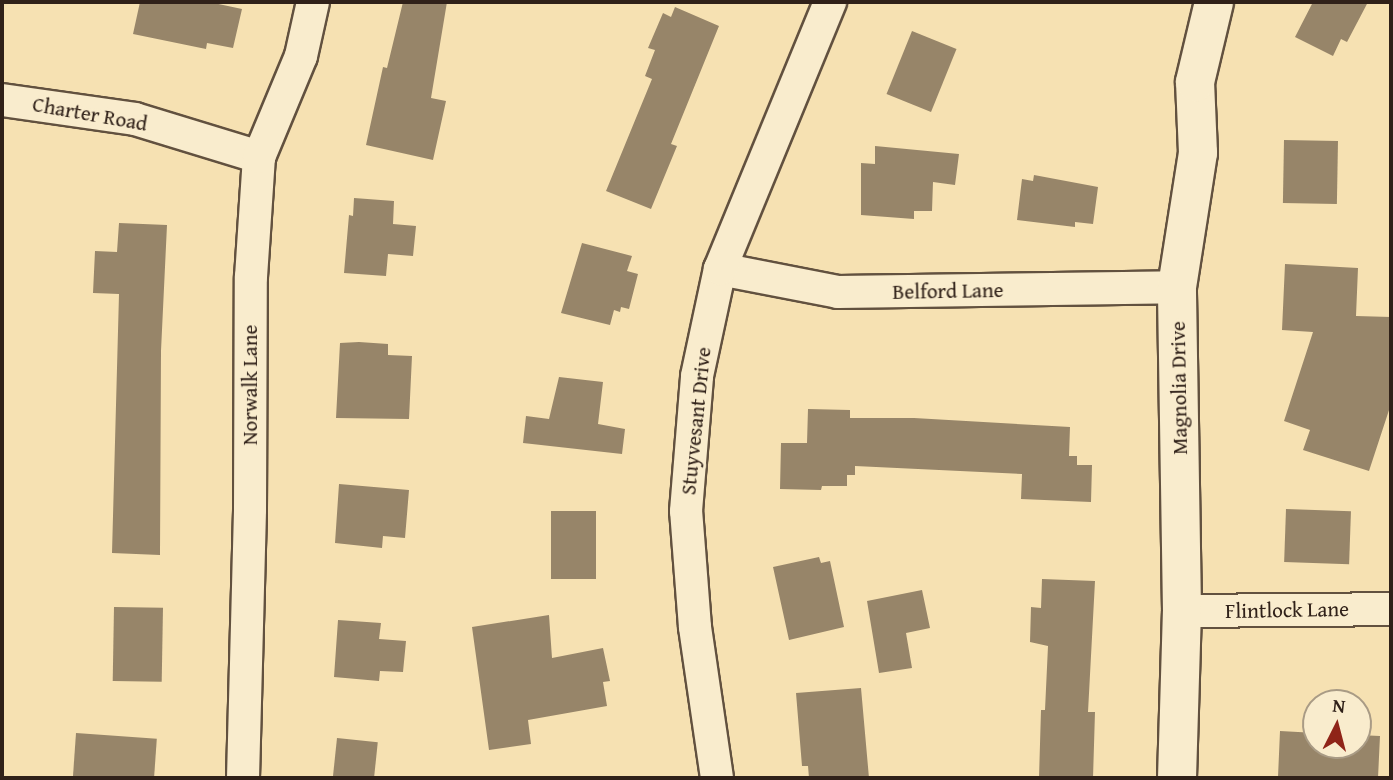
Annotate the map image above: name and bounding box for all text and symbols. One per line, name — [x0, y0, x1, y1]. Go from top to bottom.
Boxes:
street label: Charter Road — [31, 91, 149, 137]
street label: Belford Lane — [892, 277, 1004, 305]
street label: Magnolia Drive — [1165, 321, 1193, 455]
street label: Norwalk Lane — [237, 325, 263, 445]
street label: Stuyvesant Drive — [676, 346, 716, 496]
street label: Flintlock Lane — [1225, 596, 1349, 624]
north arrow — [1302, 689, 1372, 759]
text: N — [1331, 691, 1347, 720]

